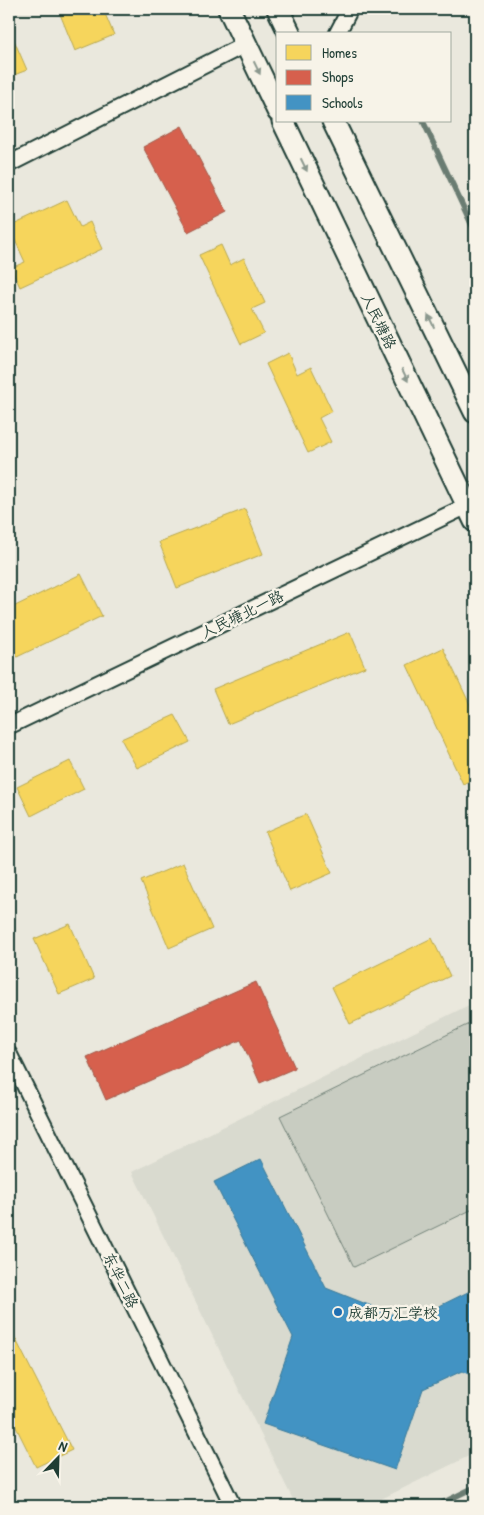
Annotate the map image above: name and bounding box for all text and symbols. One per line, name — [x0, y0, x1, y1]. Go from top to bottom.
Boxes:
legend — [276, 32, 452, 122]
text: Homes — [322, 42, 357, 63]
one-way arrow — [253, 61, 262, 76]
text: Shops — [322, 66, 354, 87]
text: Schools — [322, 92, 363, 113]
one-way arrow — [300, 158, 308, 172]
street label: 人民塘路 — [356, 289, 402, 353]
one-way arrow — [427, 314, 435, 328]
one-way arrow — [401, 368, 409, 382]
street label: 人民塘北一路 — [197, 585, 287, 643]
street label: 东华二路 — [98, 1248, 144, 1312]
place label: 成都万汇学校 — [348, 1302, 438, 1323]
marker: 成都万汇学校 — [332, 1306, 344, 1318]
north arrow — [32, 1432, 82, 1482]
text: N — [56, 1435, 71, 1456]

